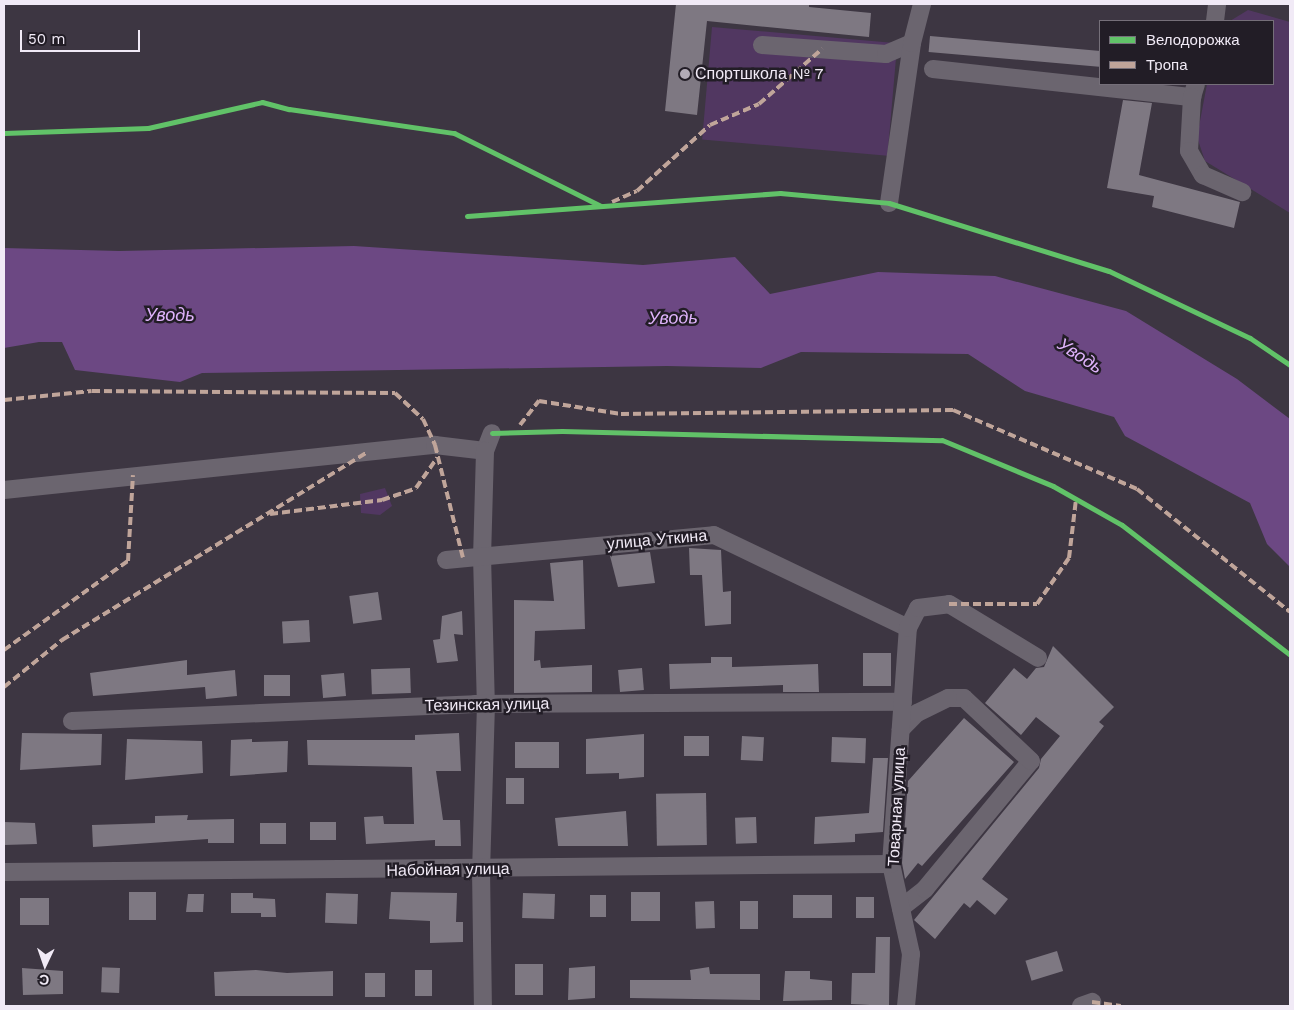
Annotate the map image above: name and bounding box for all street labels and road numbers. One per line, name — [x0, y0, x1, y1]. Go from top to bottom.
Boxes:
street label: улица Уткина — [606, 526, 708, 554]
street label: Тезинская улица — [424, 694, 550, 716]
street label: Товарная улица — [884, 747, 910, 867]
street label: Набойная улица — [386, 859, 510, 881]

